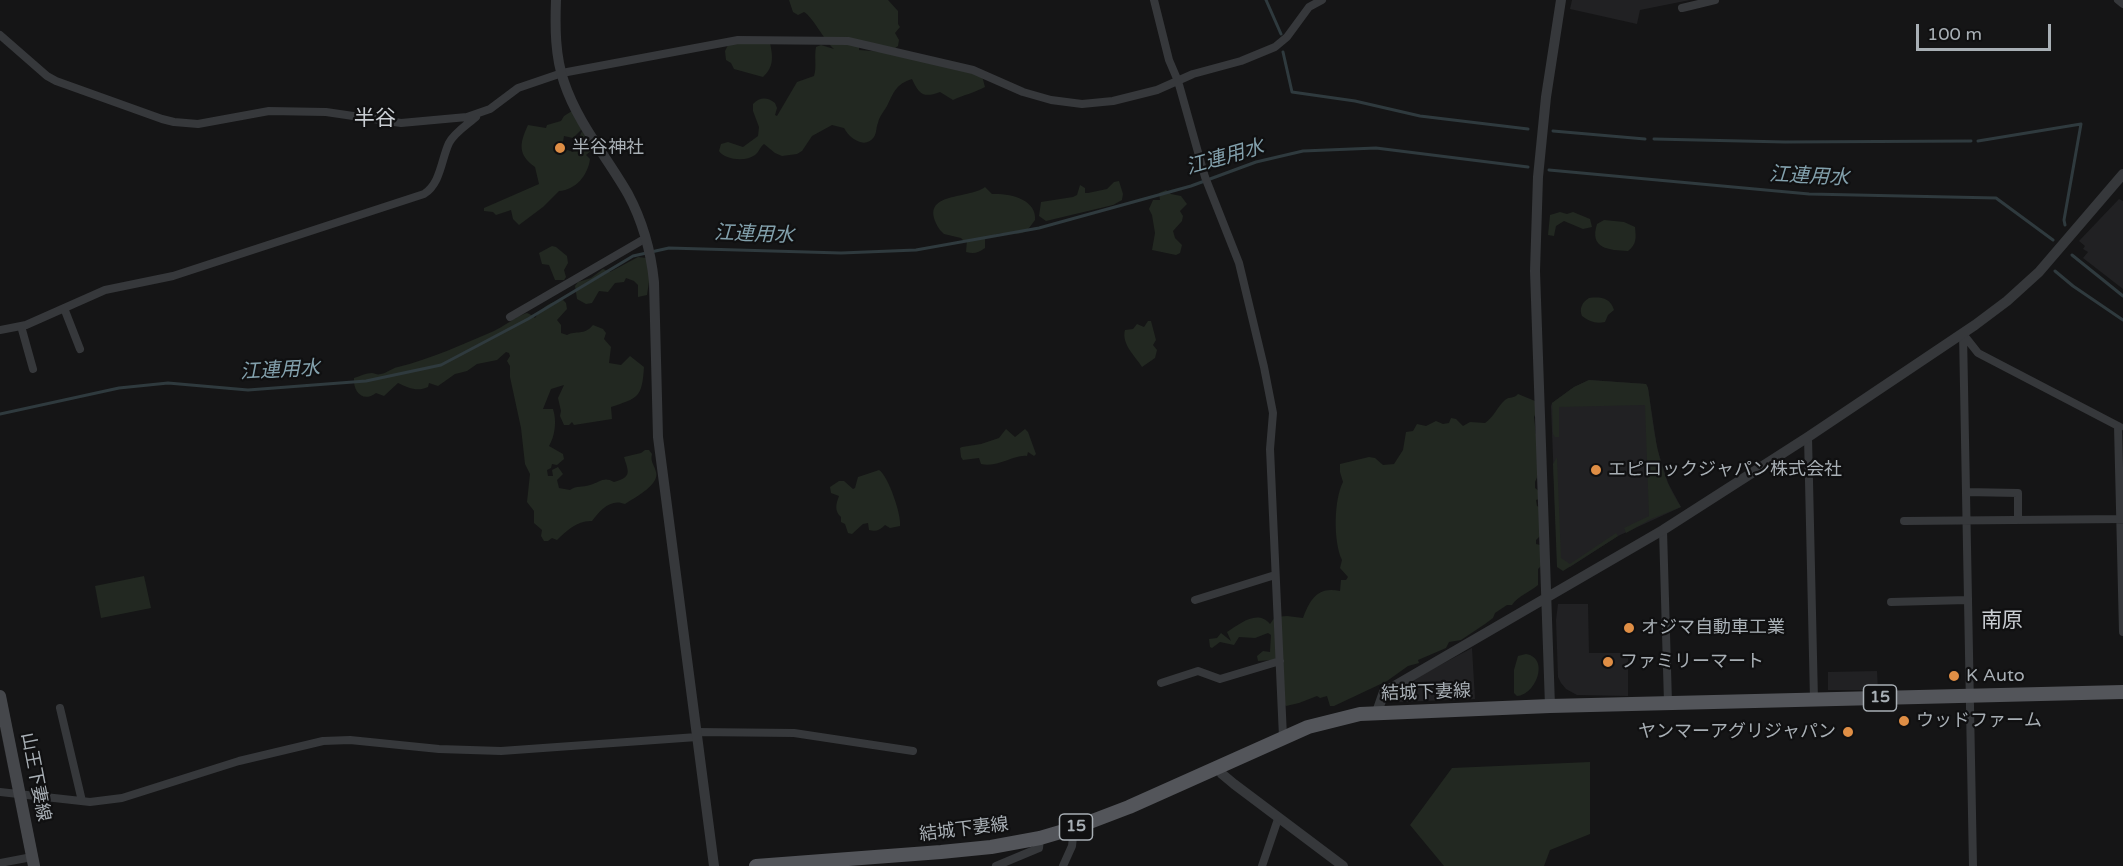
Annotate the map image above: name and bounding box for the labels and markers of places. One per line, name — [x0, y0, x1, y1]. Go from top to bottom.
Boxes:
place label: 半谷神社 — [572, 137, 644, 159]
marker: 半谷神社 — [553, 141, 567, 155]
place label: エピロックジャパン株式会社 — [1608, 459, 1842, 481]
marker: エピロックジャパン株式会社 — [1589, 463, 1603, 477]
place label: オジマ自動車工業 — [1641, 617, 1785, 639]
marker: オジマ自動車工業 — [1622, 621, 1636, 635]
place label: ファミリーマート — [1620, 651, 1764, 673]
marker: ファミリーマート — [1601, 655, 1615, 669]
place label: K Auto — [1966, 665, 2025, 687]
marker: K Auto — [1947, 669, 1961, 683]
place label: ウッドファーム — [1916, 710, 2042, 732]
marker: ウッドファーム — [1897, 714, 1911, 728]
place label: ヤンマーアグリジャパン — [1638, 721, 1836, 743]
marker: ヤンマーアグリジャパン — [1841, 725, 1855, 739]

